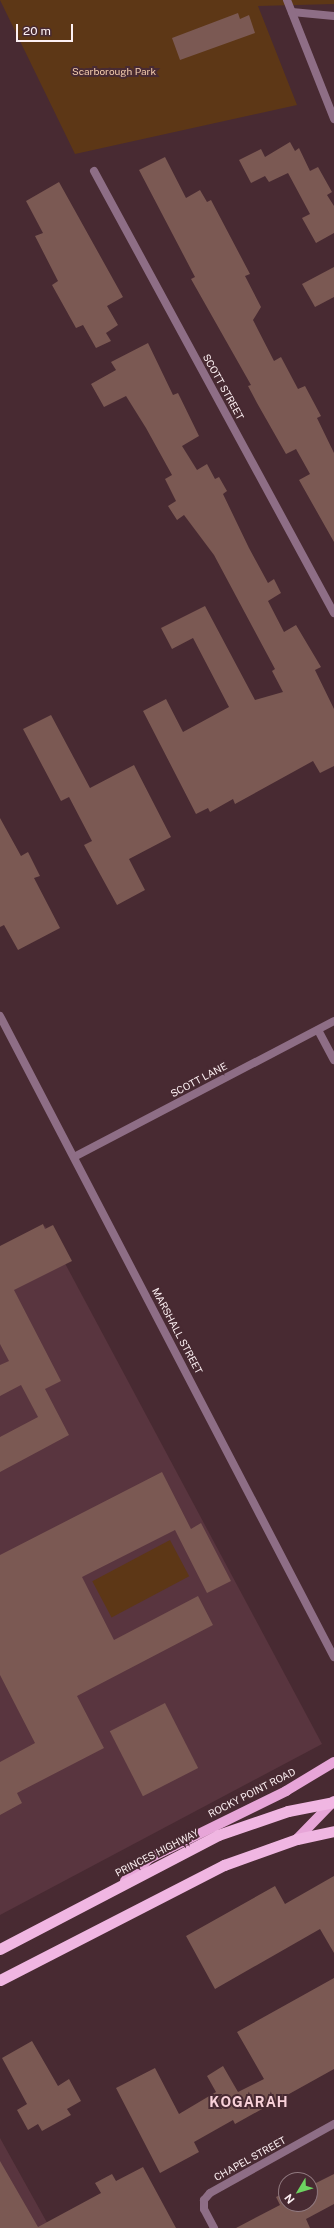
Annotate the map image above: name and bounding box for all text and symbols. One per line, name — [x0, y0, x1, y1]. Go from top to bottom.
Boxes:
scale bar — [18, 16, 75, 42]
text: 20 m — [23, 24, 51, 38]
park label: Scarborough Park — [72, 66, 156, 78]
street label: SCOTT STREET — [200, 352, 246, 422]
street label: SCOTT LANE — [169, 1060, 229, 1100]
street label: MARSHALL STREET — [149, 1286, 205, 1376]
street label: ROCKY POINT ROAD — [206, 1766, 298, 1820]
street label: PRINCES HIGHWAY — [113, 1827, 201, 1879]
district label: KOGARAH — [209, 2094, 289, 2110]
street label: CHAPEL STREET — [212, 2134, 288, 2184]
north arrow — [278, 2172, 318, 2212]
text: N — [282, 2192, 297, 2206]

